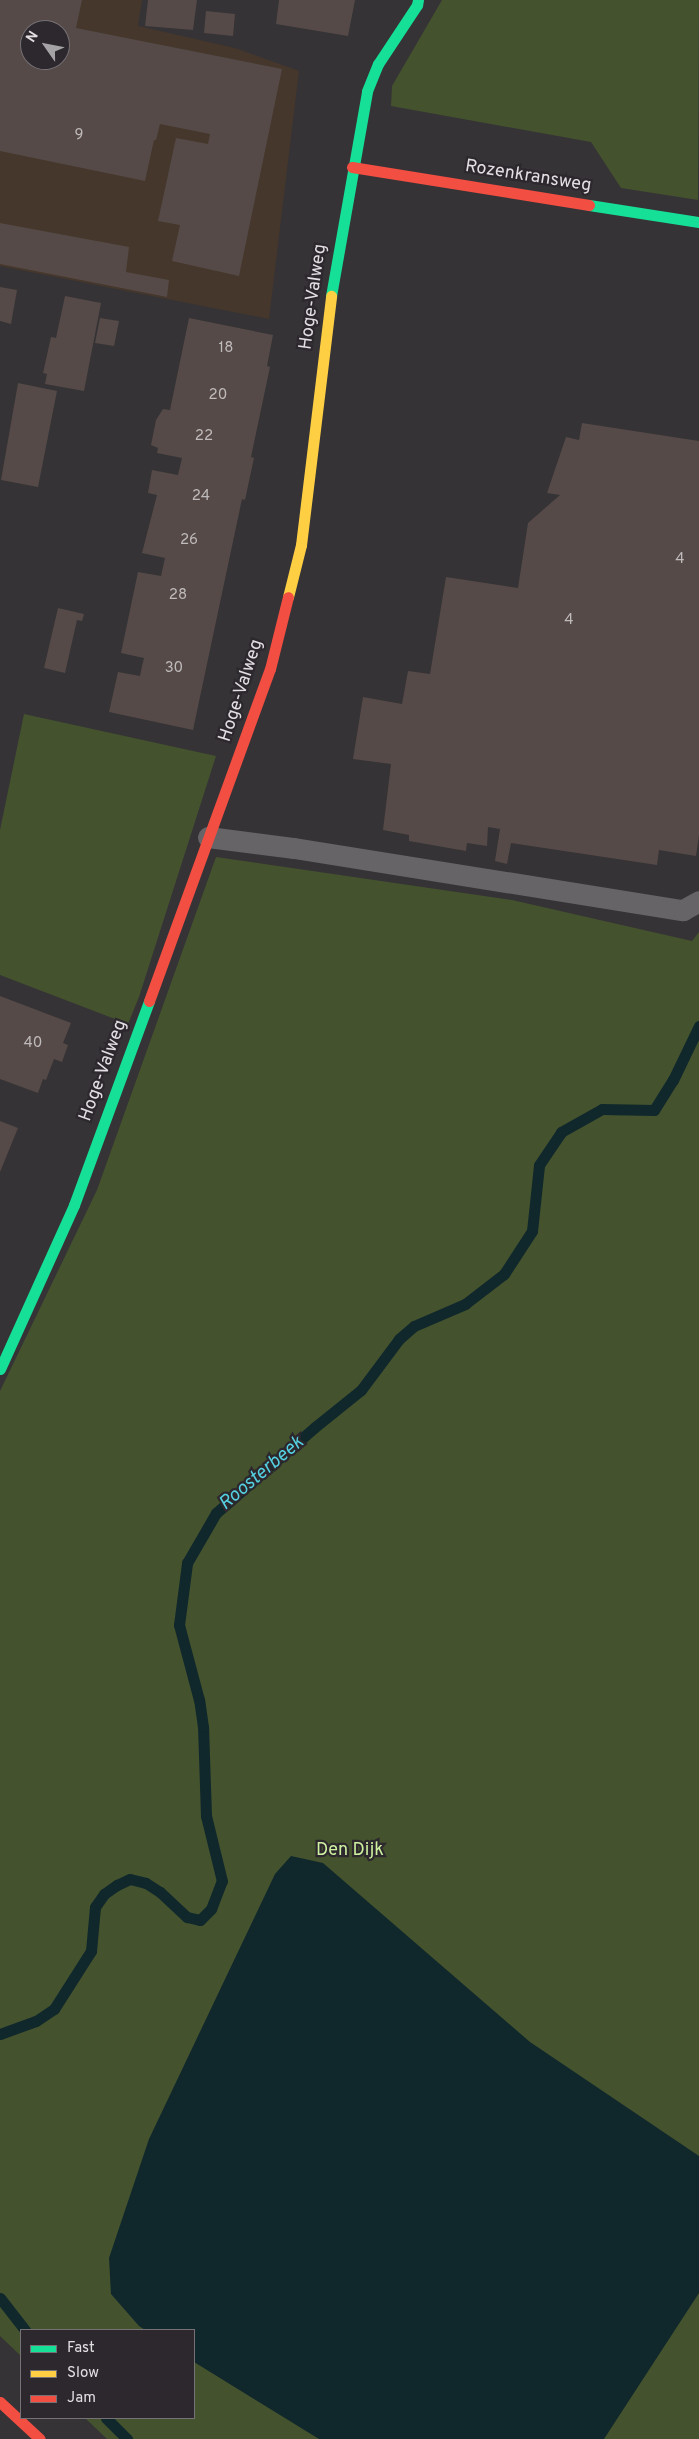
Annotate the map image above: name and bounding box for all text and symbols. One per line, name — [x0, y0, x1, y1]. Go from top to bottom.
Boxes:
north arrow — [20, 20, 70, 70]
text: N — [23, 28, 43, 46]
house number: 9 — [75, 127, 83, 145]
street label: Rozenkransweg — [463, 156, 593, 198]
street label: Hoge-Valweg — [296, 243, 332, 351]
house number: 18 — [219, 340, 233, 358]
house number: 20 — [209, 387, 227, 405]
house number: 22 — [195, 428, 213, 446]
house number: 24 — [192, 488, 210, 506]
house number: 26 — [180, 532, 198, 550]
house number: 4 — [675, 551, 685, 569]
house number: 28 — [169, 587, 187, 605]
house number: 4 — [564, 612, 574, 630]
street label: Hoge-Valweg — [215, 637, 269, 745]
house number: 30 — [165, 660, 183, 678]
street label: Hoge-Valweg — [76, 1017, 132, 1125]
house number: 40 — [24, 1035, 42, 1053]
water label: Roosterbeek — [215, 1432, 309, 1516]
park label: Den Dijk — [316, 1840, 384, 1862]
legend — [20, 2329, 195, 2419]
text: Fast — [67, 2339, 95, 2358]
text: Slow — [67, 2364, 99, 2383]
text: Jam — [67, 2389, 96, 2408]

